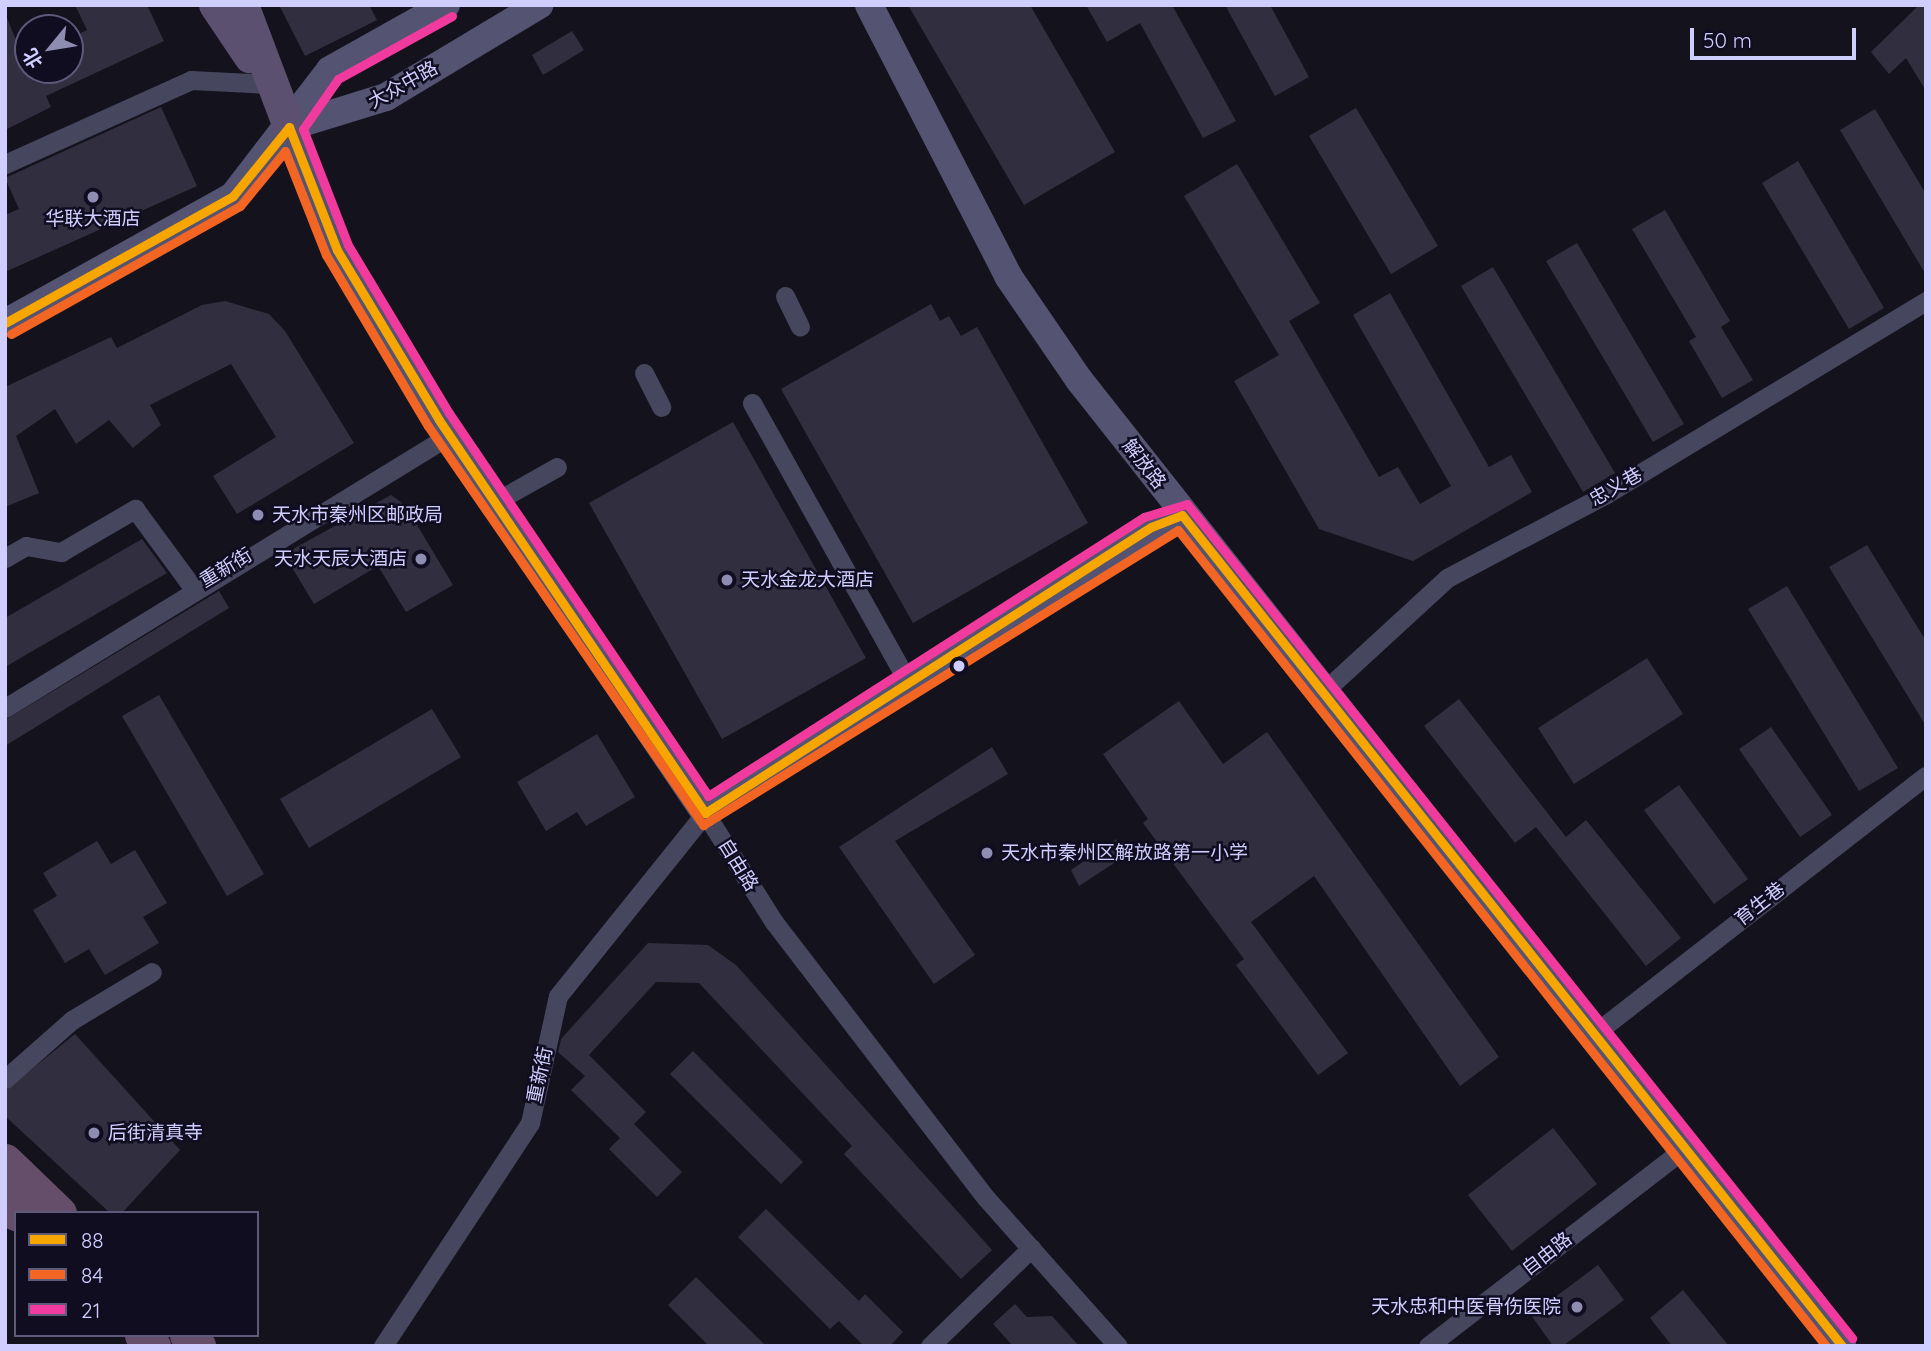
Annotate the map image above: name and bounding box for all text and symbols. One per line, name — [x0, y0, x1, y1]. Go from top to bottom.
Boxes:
north arrow — [14, 14, 84, 84]
scale bar — [1693, 14, 1859, 58]
text: 50 m — [1703, 27, 1752, 53]
text: 北 — [17, 44, 48, 73]
street label: 大众中路 — [364, 57, 442, 113]
marker: 华联大酒店 — [85, 189, 101, 205]
place label: 华联大酒店 — [46, 208, 140, 230]
street label: 解放路 — [1117, 435, 1171, 493]
street label: 忠义巷 — [1586, 463, 1646, 511]
place label: 天水市秦州区邮政局 — [272, 504, 443, 526]
marker: 天水市秦州区邮政局 — [250, 507, 266, 523]
street label: 重新街 — [196, 544, 256, 592]
place label: 天水天辰大酒店 — [274, 548, 407, 570]
marker: 天水天辰大酒店 — [413, 551, 429, 567]
place label: 天水金龙大酒店 — [741, 569, 874, 591]
marker: 天水金龙大酒店 — [719, 572, 735, 588]
unlabelled marker — [952, 659, 966, 673]
street label: 自由路 — [713, 835, 763, 895]
place label: 天水市秦州区解放路第一小学 — [1001, 842, 1248, 864]
marker: 天水市秦州区解放路第一小学 — [979, 845, 995, 861]
street label: 育生巷 — [1731, 877, 1789, 931]
street label: 重新街 — [523, 1045, 557, 1105]
place label: 后街清真寺 — [108, 1122, 203, 1144]
marker: 后街清真寺 — [86, 1125, 102, 1141]
legend — [14, 1211, 259, 1337]
text: 88 — [81, 1227, 104, 1253]
street label: 自由路 — [1518, 1227, 1576, 1281]
text: 84 — [81, 1262, 103, 1288]
place label: 天水忠和中医骨伤医院 — [1371, 1296, 1561, 1318]
text: 21 — [81, 1297, 100, 1323]
marker: 天水忠和中医骨伤医院 — [1567, 1297, 1587, 1317]

